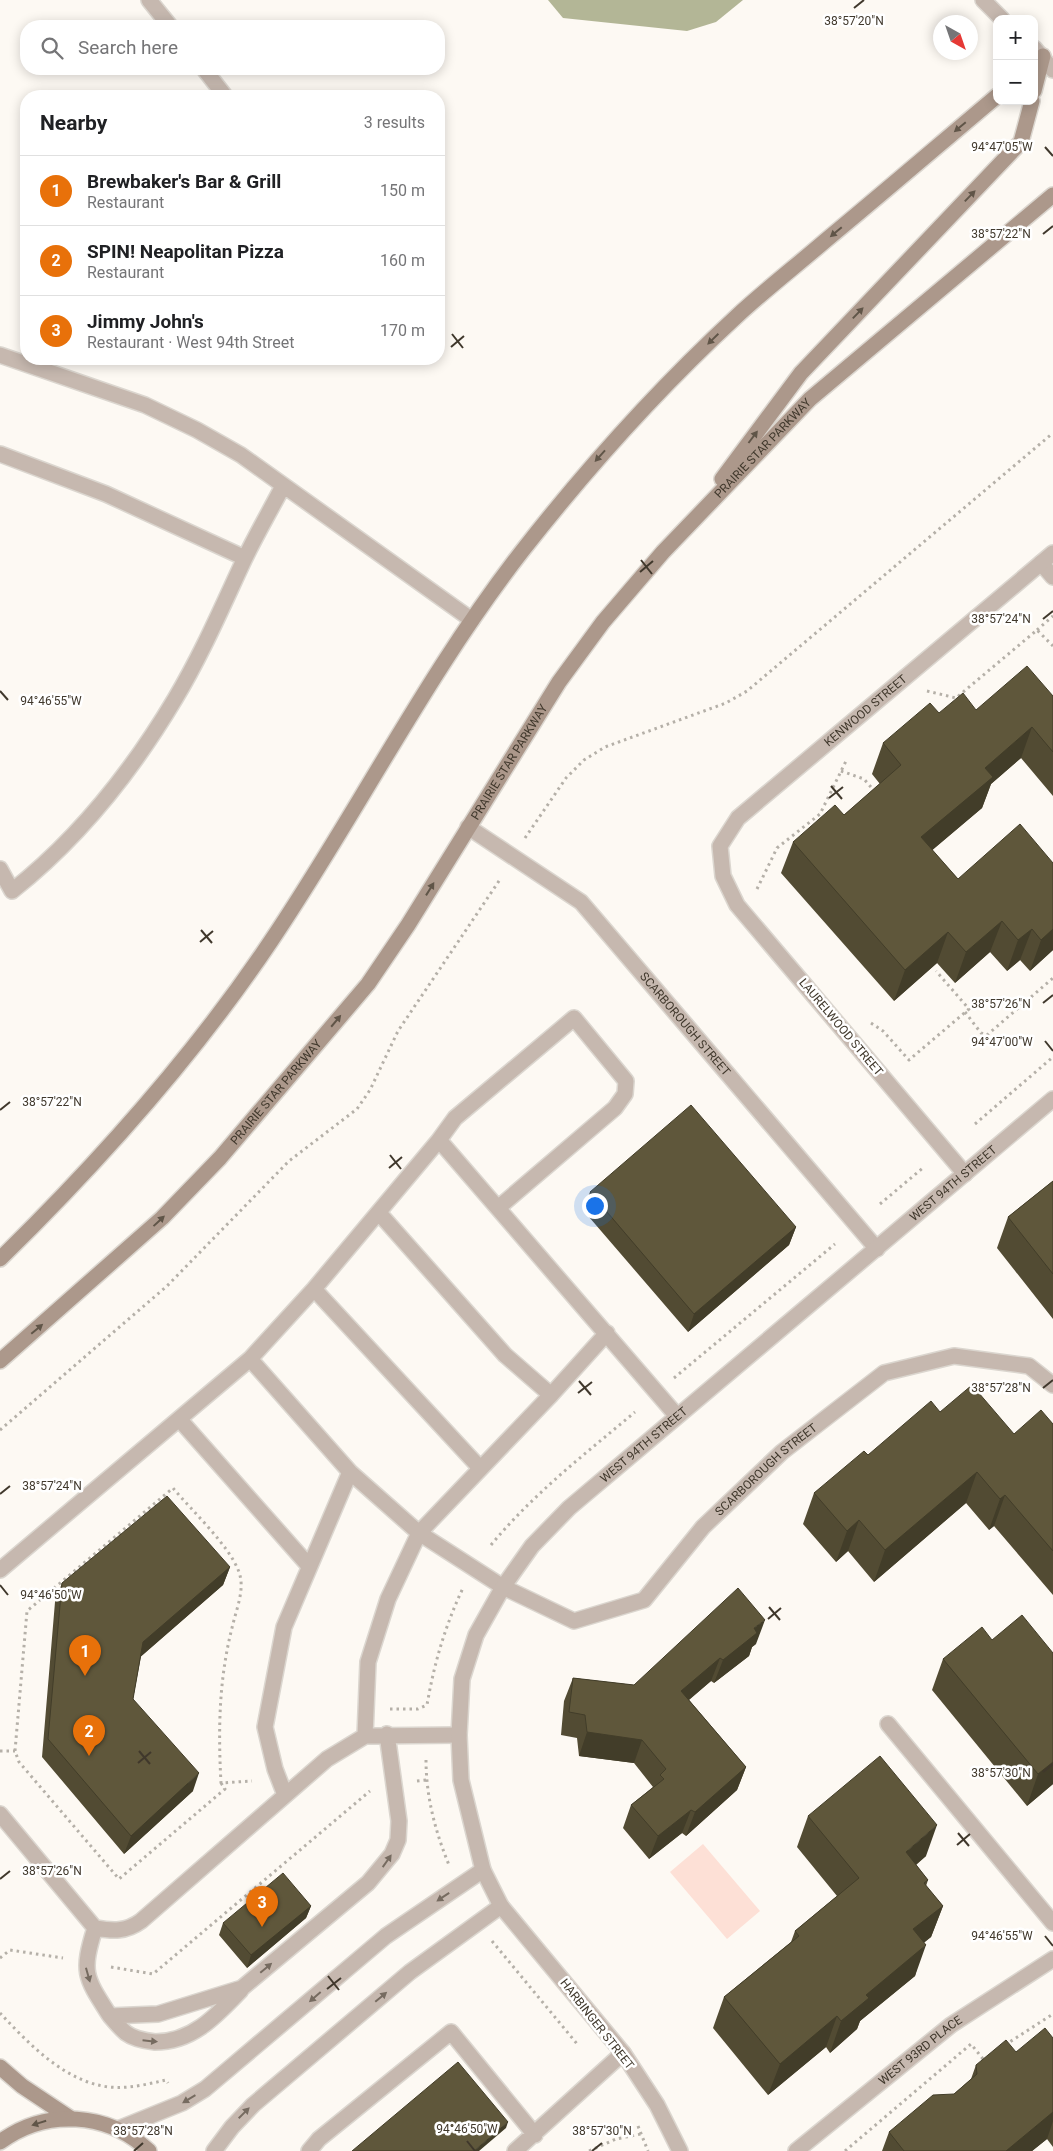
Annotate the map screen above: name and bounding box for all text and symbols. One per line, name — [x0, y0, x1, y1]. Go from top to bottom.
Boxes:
text: 38°57'20"N — [824, 14, 884, 28]
north arrow — [933, 15, 978, 60]
map controls — [993, 15, 1038, 105]
button: + — [993, 15, 1038, 60]
search box — [20, 20, 445, 75]
icon: search — [38, 34, 66, 62]
text: Search here — [78, 36, 178, 59]
button: − — [993, 60, 1038, 105]
text: Nearby — [40, 111, 107, 135]
text: 3 results — [364, 113, 425, 132]
one-way arrow — [954, 121, 966, 133]
text: 94°47'05"W — [971, 140, 1033, 154]
text: Brewbaker's Bar & Grill — [87, 170, 281, 193]
text: 1 — [51, 181, 61, 200]
text: 150 m — [380, 181, 425, 200]
one-way arrow — [964, 190, 976, 202]
text: Restaurant — [87, 193, 164, 212]
one-way arrow — [829, 227, 842, 238]
text: 38°57'22"N — [971, 227, 1031, 241]
text: SPIN! Neapolitan Pizza — [87, 240, 284, 263]
text: 2 — [51, 251, 61, 270]
text: 160 m — [380, 251, 425, 270]
text: Restaurant — [87, 263, 164, 282]
one-way arrow — [852, 308, 864, 320]
text: Jimmy John's — [87, 310, 204, 333]
text: 3 — [51, 321, 61, 340]
text: 170 m — [380, 321, 425, 340]
text: Restaurant · West 94th Street — [87, 333, 294, 352]
one-way arrow — [708, 333, 720, 345]
street label: PRAIRIE STAR PARKWAY — [712, 395, 814, 501]
one-way arrow — [748, 430, 758, 444]
one-way arrow — [595, 449, 606, 462]
text: 38°57'24"N — [971, 612, 1031, 626]
street label: KENWOOD STREET — [821, 672, 910, 749]
text: 94°46'55"W — [20, 694, 82, 708]
street label: PRAIRIE STAR PARKWAY — [468, 701, 551, 822]
one-way arrow — [425, 882, 435, 895]
street label: SCARBOROUGH STREET — [637, 969, 733, 1079]
street label: LAURELWOOD STREET — [796, 976, 886, 1078]
text: 38°57'26"N — [971, 997, 1031, 1011]
one-way arrow — [331, 1015, 342, 1028]
text: 94°47'00"W — [971, 1035, 1033, 1049]
street label: PRAIRIE STAR PARKWAY — [228, 1036, 325, 1147]
text: 38°57'22"N — [22, 1095, 82, 1109]
street label: WEST 94TH STREET — [907, 1143, 999, 1224]
your location — [582, 1193, 608, 1219]
one-way arrow — [152, 1215, 164, 1227]
one-way arrow — [31, 1324, 44, 1335]
text: 38°57'28"N — [971, 1381, 1031, 1395]
street label: WEST 94TH STREET — [597, 1404, 690, 1485]
street label: SCARBOROUGH STREET — [712, 1421, 820, 1519]
text: 38°57'24"N — [22, 1479, 82, 1493]
text: 94°46'50"W — [20, 1588, 82, 1602]
pin: 1 — [69, 1635, 101, 1676]
pin: 2 — [73, 1715, 105, 1756]
text: 38°57'30"N — [971, 1766, 1031, 1780]
one-way arrow — [382, 1854, 392, 1867]
text: 38°57'26"N — [22, 1864, 82, 1878]
pin: 3 — [246, 1886, 278, 1927]
one-way arrow — [436, 1892, 450, 1902]
text: 94°46'55"W — [971, 1929, 1033, 1943]
one-way arrow — [260, 1963, 273, 1974]
one-way arrow — [84, 1967, 92, 1982]
street label: HARBINGER STREET — [557, 1976, 637, 2072]
one-way arrow — [309, 1991, 321, 2002]
one-way arrow — [375, 1991, 388, 2002]
street label: WEST 93RD PLACE — [876, 2013, 965, 2088]
one-way arrow — [142, 2037, 158, 2045]
one-way arrow — [181, 2095, 196, 2103]
one-way arrow — [238, 2107, 250, 2119]
one-way arrow — [32, 2119, 47, 2127]
text: 94°46'50"W — [436, 2122, 498, 2136]
text: 38°57'28"N — [113, 2124, 173, 2138]
text: 38°57'30"N — [572, 2124, 632, 2138]

